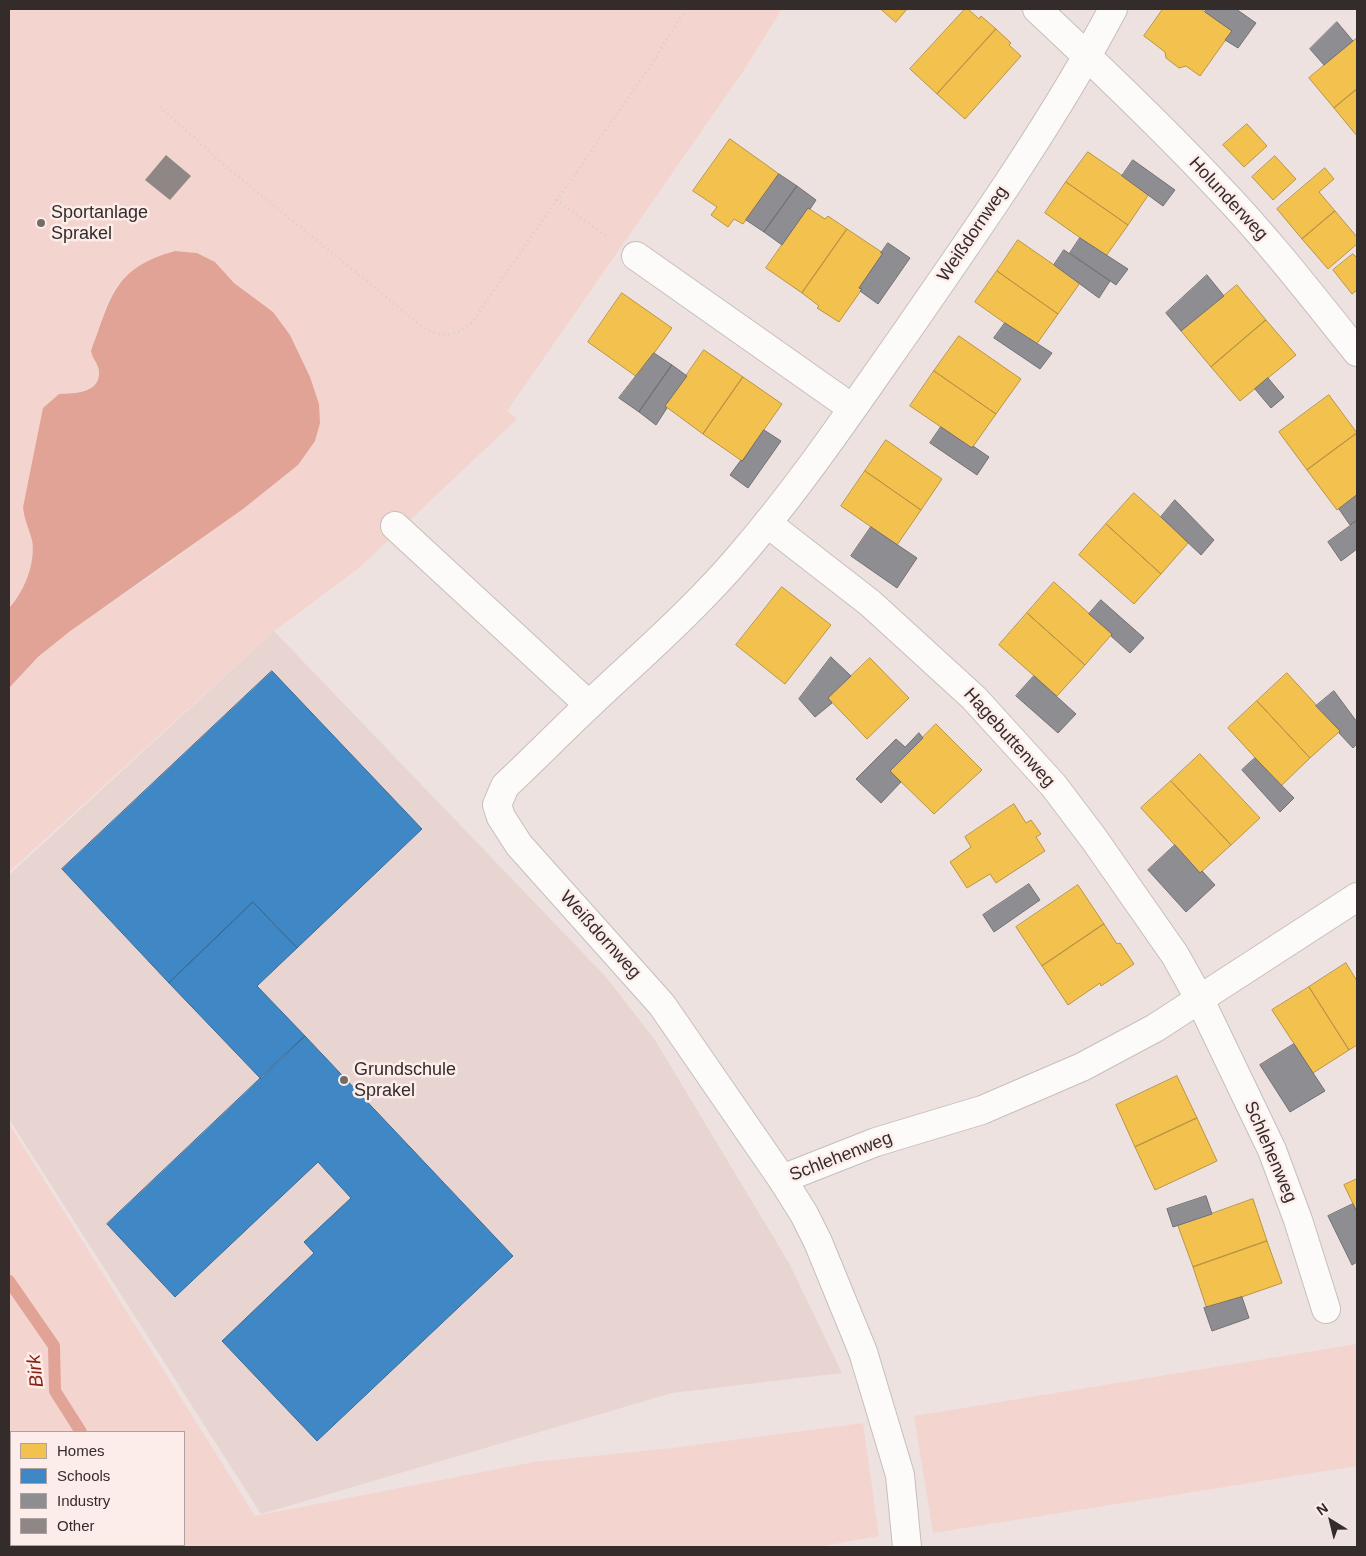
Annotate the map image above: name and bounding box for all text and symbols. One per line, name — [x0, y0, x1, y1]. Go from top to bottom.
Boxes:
street label: Holunderweg — [1184, 153, 1272, 245]
street label: Weißdornweg — [933, 182, 1013, 286]
place label: Sportanlage Sprakel — [51, 202, 148, 244]
marker: Sportanlage Sprakel — [35, 217, 47, 229]
street label: Hagebuttenweg — [959, 684, 1059, 792]
street label: Weißdornweg — [555, 887, 645, 983]
place label: Grundschule Sprakel — [354, 1059, 456, 1102]
marker: Grundschule Sprakel — [338, 1074, 350, 1086]
street label: Schlehenweg — [1239, 1098, 1301, 1206]
street label: Schlehenweg — [787, 1128, 895, 1186]
water label: Birk — [23, 1354, 49, 1388]
legend — [10, 1431, 185, 1546]
text: Homes — [57, 1442, 105, 1459]
text: Schools — [57, 1467, 110, 1484]
text: Industry — [57, 1492, 110, 1509]
north arrow — [1306, 1496, 1356, 1546]
text: N — [1313, 1499, 1331, 1518]
text: Other — [57, 1517, 95, 1534]

